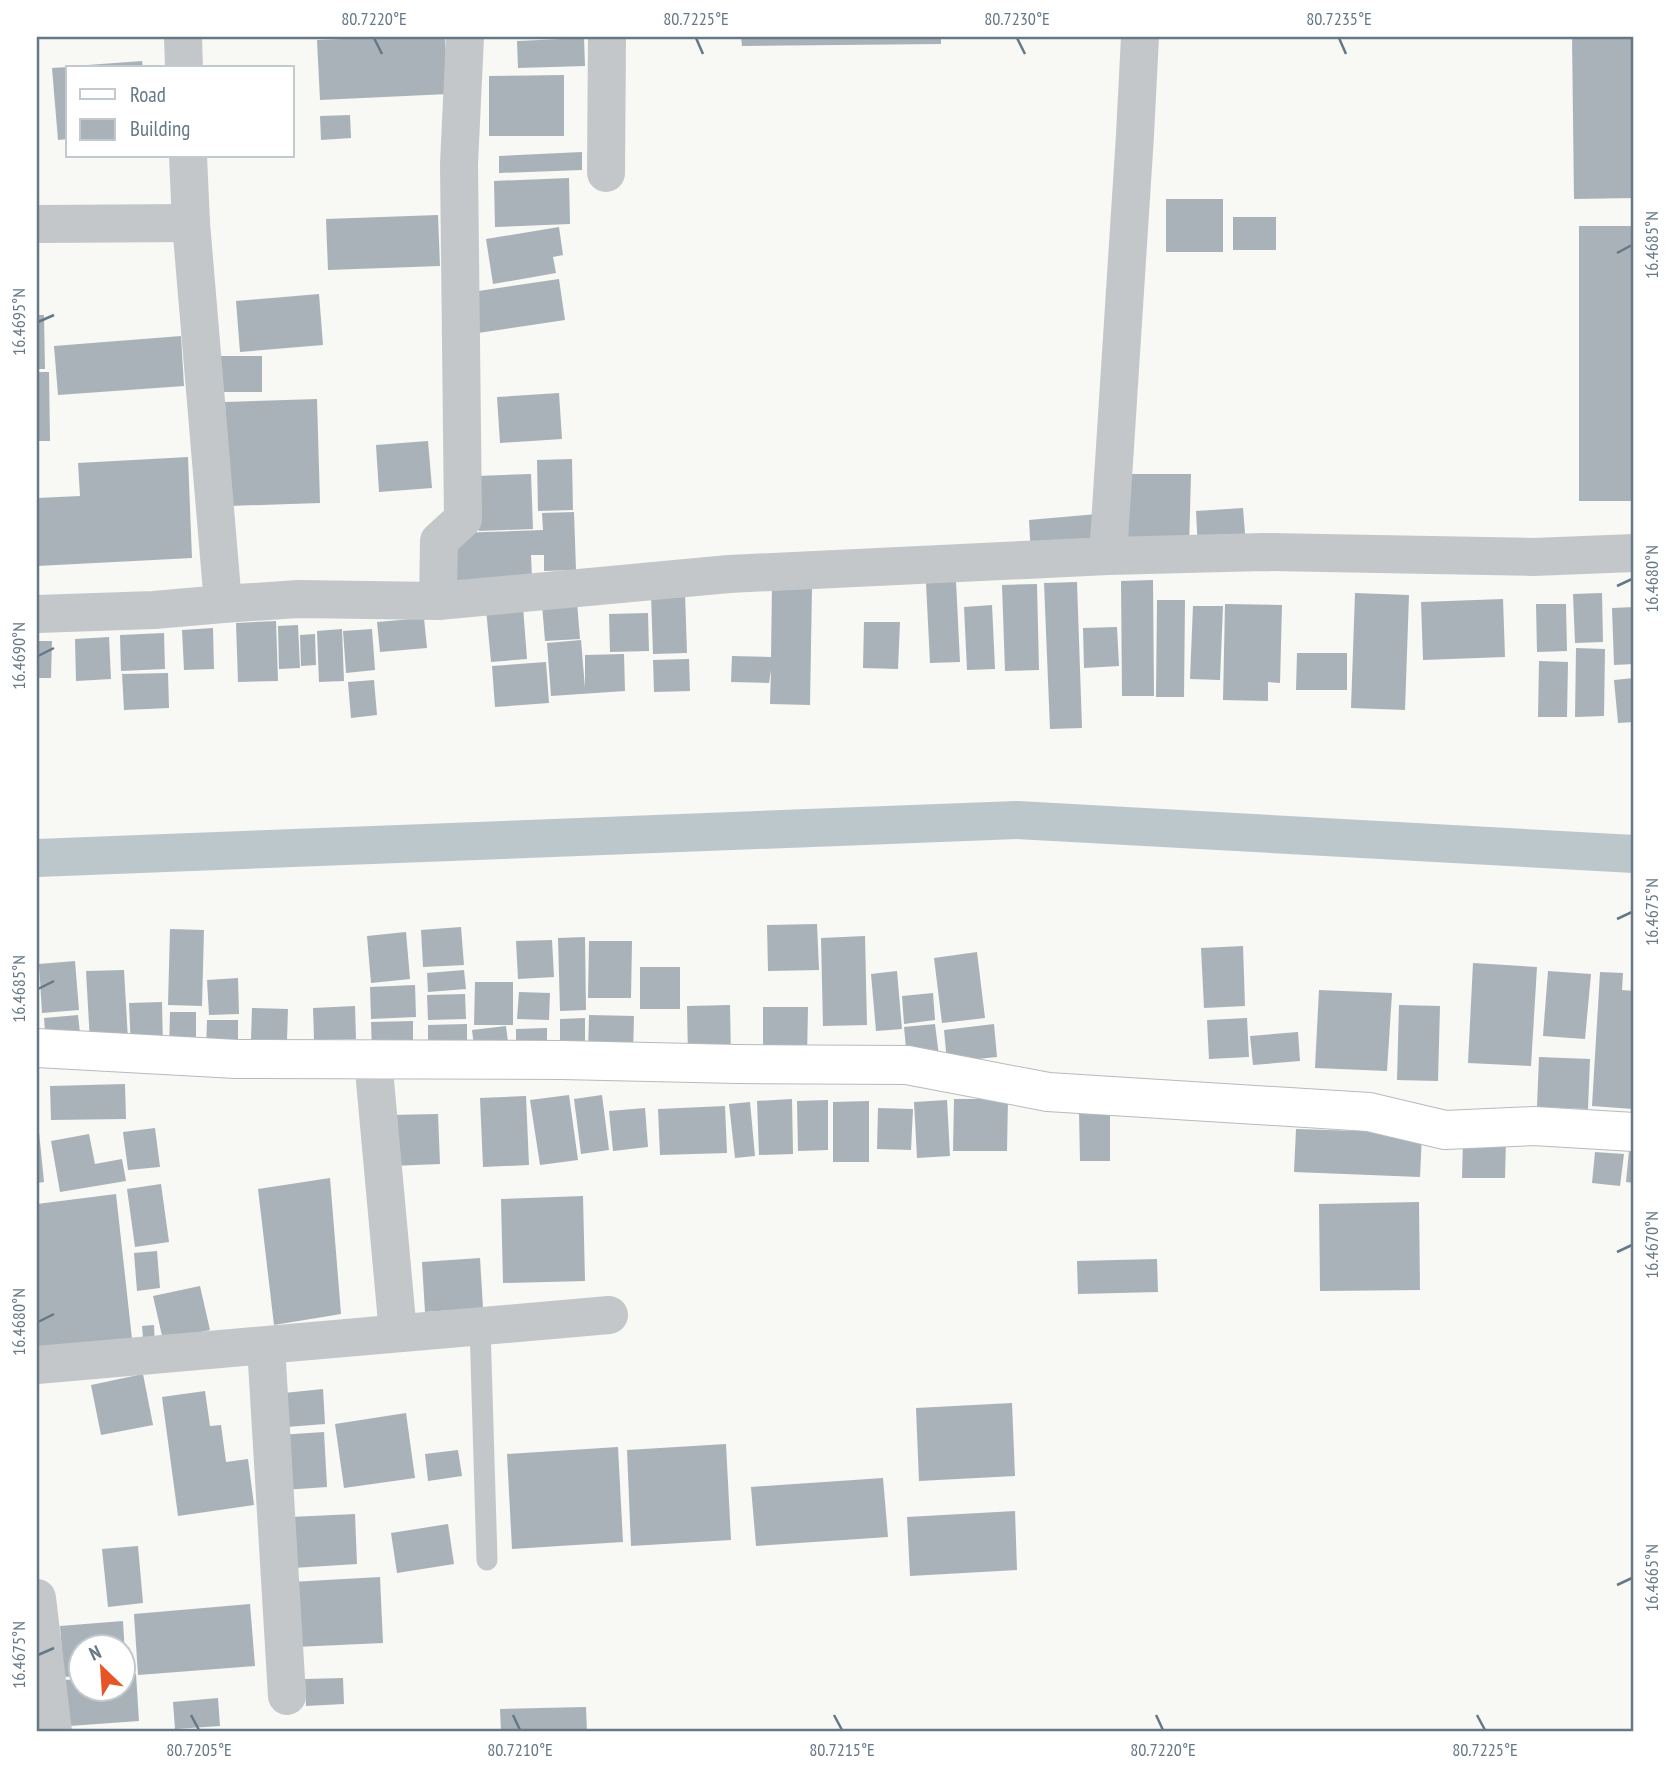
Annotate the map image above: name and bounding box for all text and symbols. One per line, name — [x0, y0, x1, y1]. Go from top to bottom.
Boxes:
text: 80.7220°E — [341, 7, 407, 30]
text: 80.7225°E — [663, 7, 729, 30]
text: 80.7230°E — [984, 7, 1050, 30]
text: 80.7235°E — [1306, 7, 1372, 30]
legend — [66, 66, 294, 158]
text: Road — [130, 81, 166, 108]
text: Building — [130, 115, 190, 142]
text: 16.4685°N — [1640, 211, 1663, 279]
text: 16.4695°N — [7, 288, 30, 356]
text: 16.4680°N — [1640, 545, 1663, 613]
text: 16.4690°N — [7, 622, 30, 690]
text: 16.4675°N — [1640, 878, 1663, 946]
text: 16.4685°N — [7, 955, 30, 1023]
text: 16.4670°N — [1640, 1211, 1663, 1279]
text: 16.4680°N — [7, 1288, 30, 1356]
text: 16.4665°N — [1640, 1544, 1663, 1612]
text: 16.4675°N — [7, 1621, 30, 1689]
north arrow — [66, 1632, 136, 1702]
text: N — [85, 1640, 105, 1666]
text: 80.7205°E — [166, 1738, 232, 1761]
text: 80.7210°E — [487, 1738, 553, 1761]
text: 80.7215°E — [809, 1738, 875, 1761]
text: 80.7220°E — [1130, 1738, 1196, 1761]
text: 80.7225°E — [1452, 1738, 1518, 1761]

